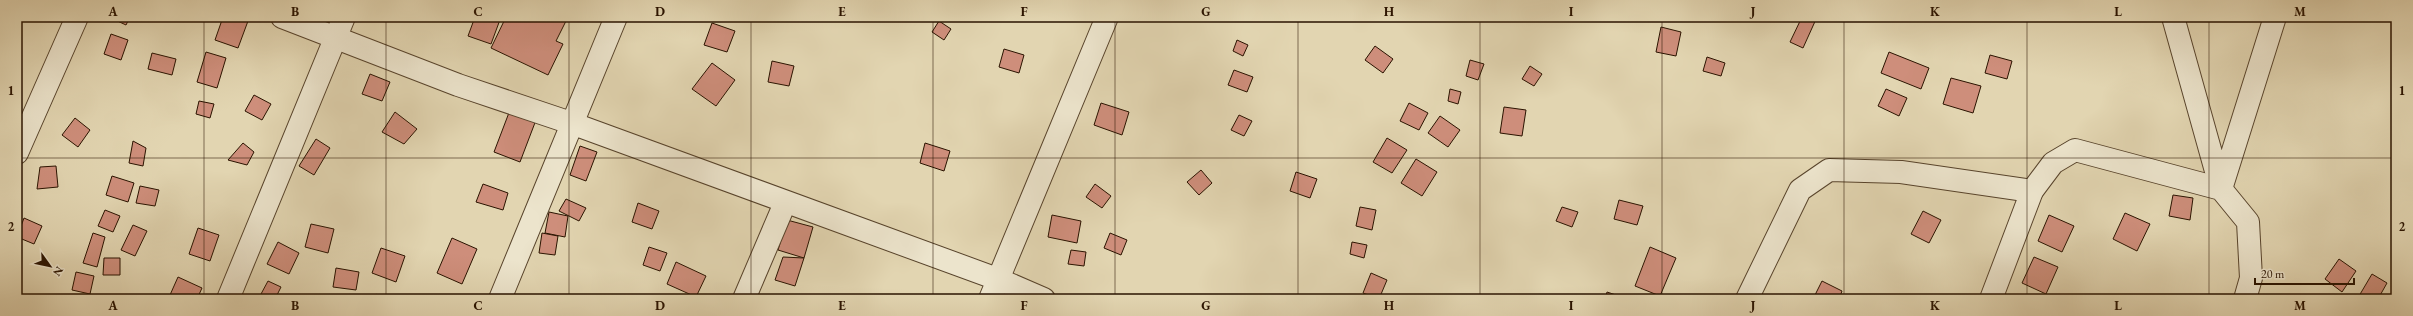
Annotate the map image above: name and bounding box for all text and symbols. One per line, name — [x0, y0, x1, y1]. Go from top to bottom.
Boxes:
text: A — [107, 3, 118, 20]
text: B — [291, 3, 299, 20]
text: C — [473, 3, 483, 20]
text: D — [655, 3, 665, 20]
text: E — [838, 3, 846, 20]
text: F — [1020, 3, 1028, 20]
text: G — [1201, 3, 1211, 20]
text: H — [1384, 3, 1395, 20]
text: I — [1569, 3, 1574, 20]
text: J — [1749, 3, 1756, 20]
text: K — [1930, 3, 1941, 20]
text: L — [2114, 3, 2122, 20]
text: M — [2294, 3, 2306, 20]
text: 1 — [8, 82, 15, 99]
text: 1 — [2399, 82, 2406, 99]
text: 2 — [8, 218, 15, 235]
text: 2 — [2399, 218, 2406, 235]
north arrow — [30, 246, 70, 286]
scale bar — [2255, 260, 2354, 286]
text: N — [50, 264, 67, 279]
text: 20 m — [2261, 266, 2285, 282]
text: A — [107, 297, 118, 314]
text: B — [291, 297, 299, 314]
text: C — [473, 297, 483, 314]
text: D — [655, 297, 665, 314]
text: E — [838, 297, 846, 314]
text: F — [1020, 297, 1028, 314]
text: G — [1201, 297, 1211, 314]
text: H — [1384, 297, 1395, 314]
text: I — [1569, 297, 1574, 314]
text: J — [1749, 297, 1756, 314]
text: K — [1930, 297, 1941, 314]
text: L — [2114, 297, 2122, 314]
text: M — [2294, 297, 2306, 314]

